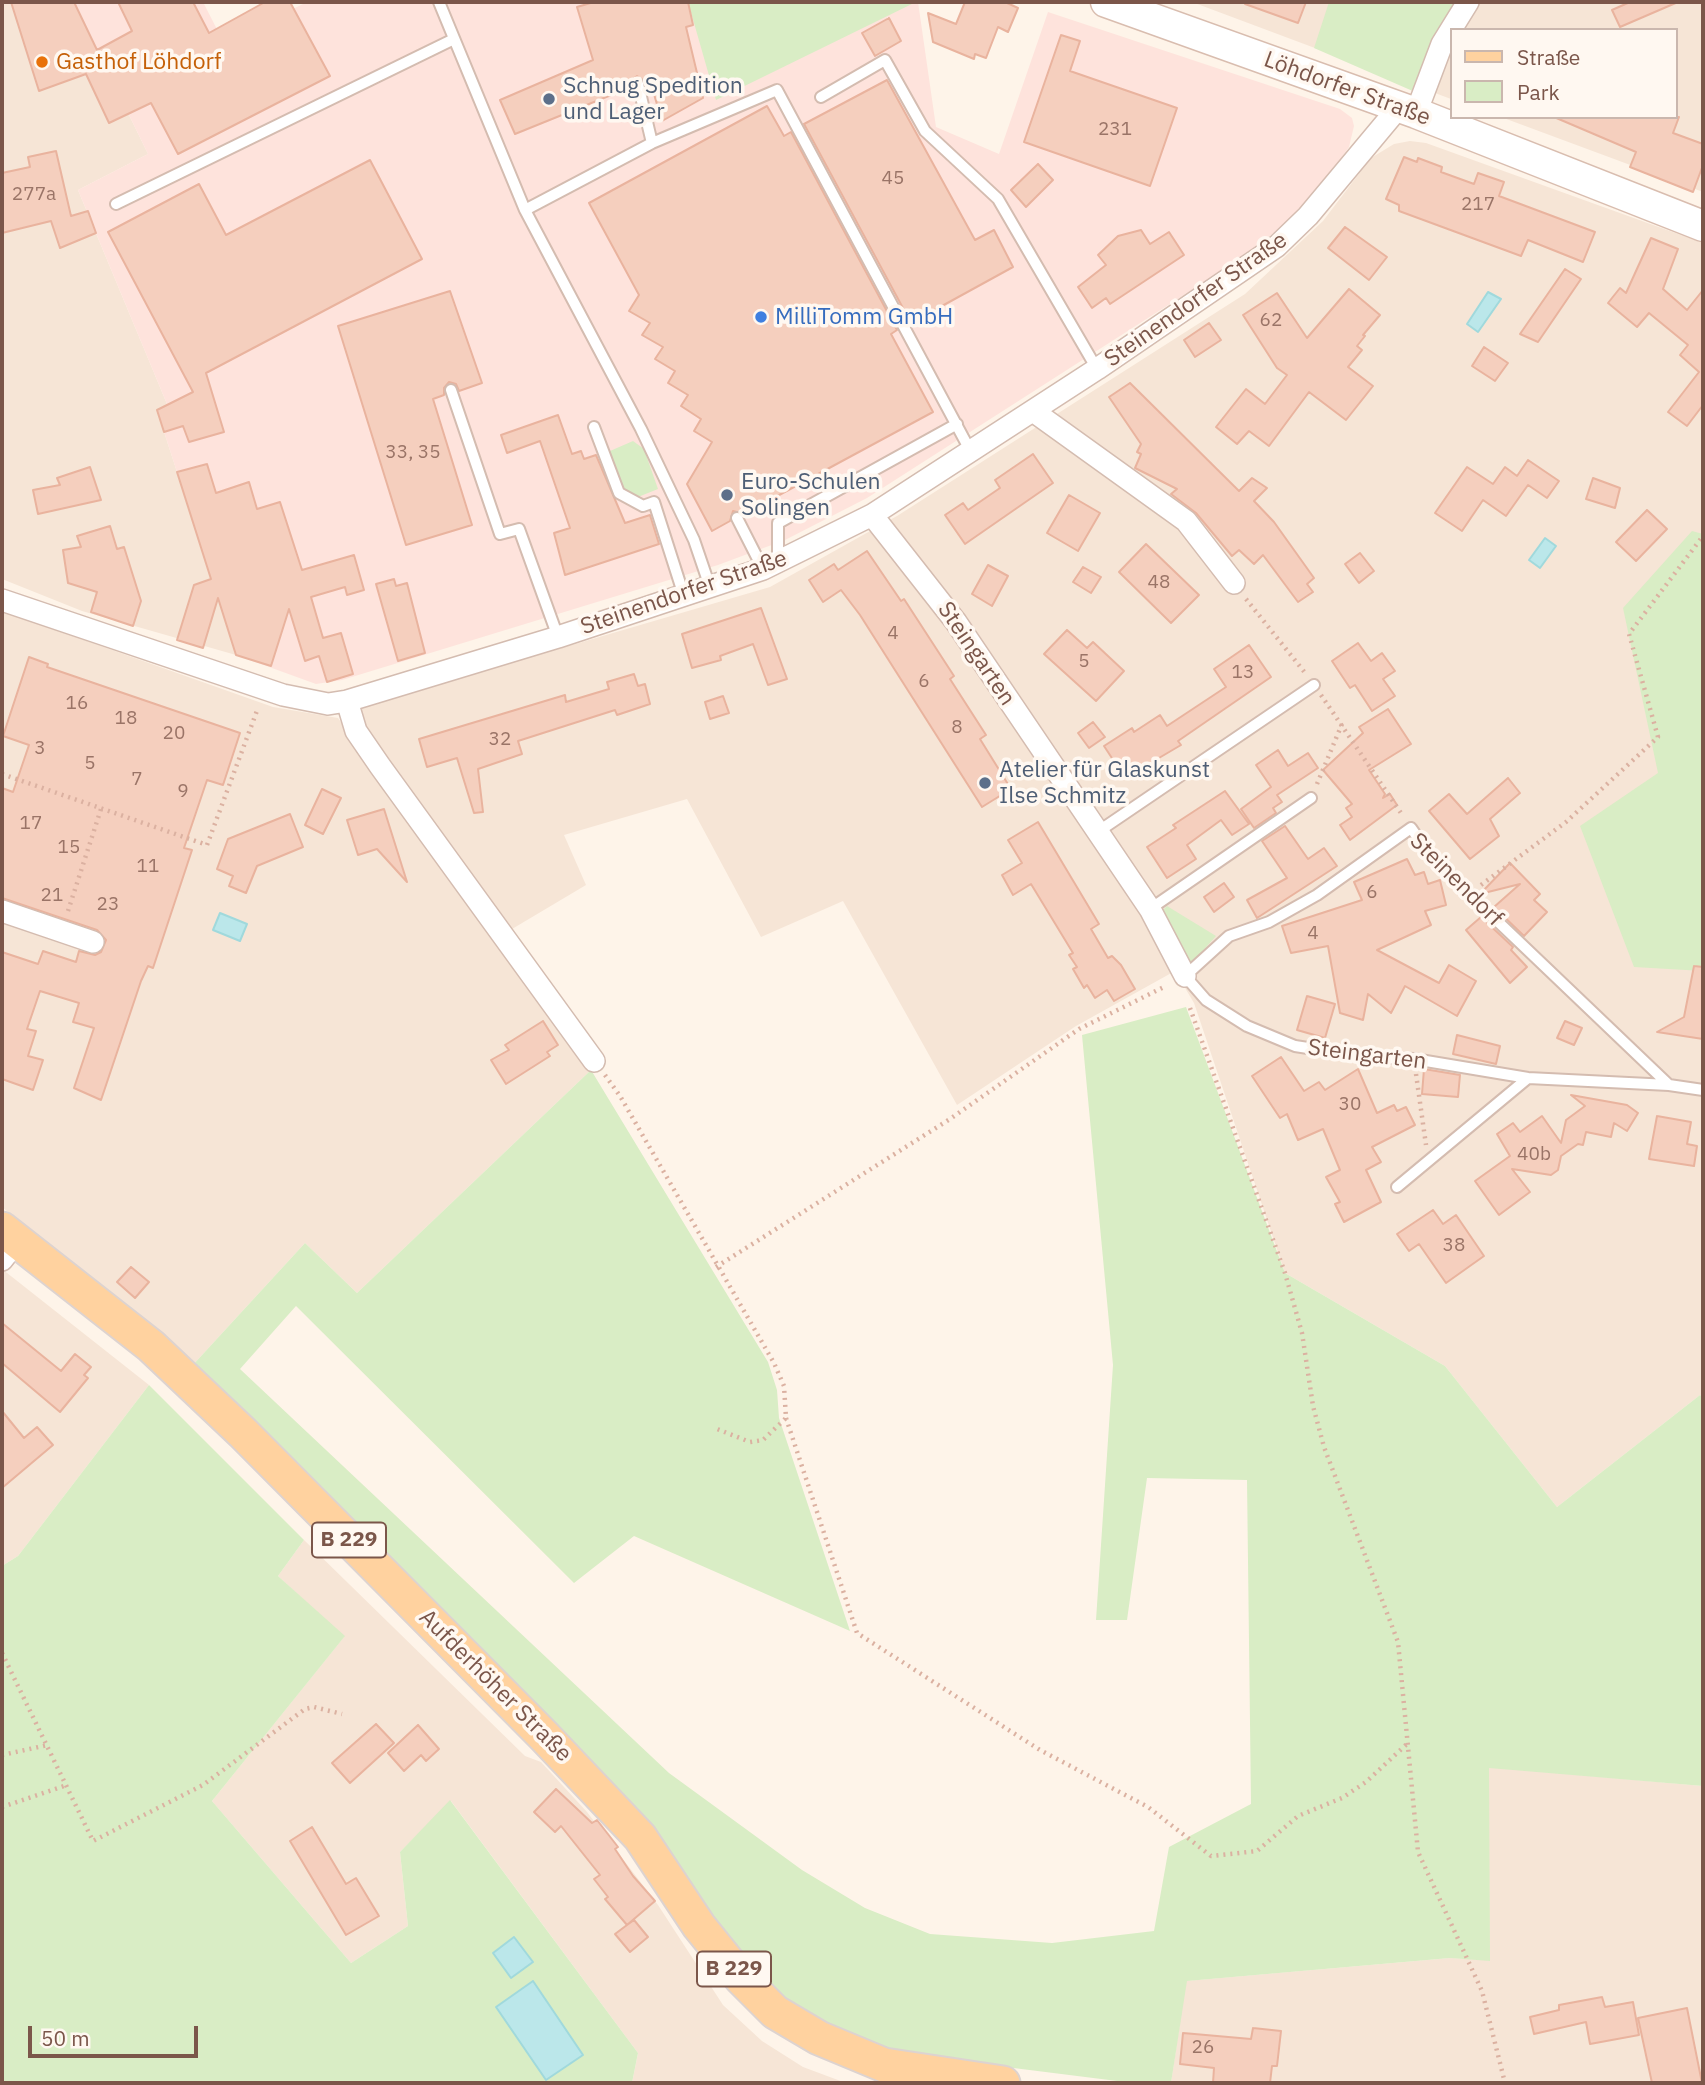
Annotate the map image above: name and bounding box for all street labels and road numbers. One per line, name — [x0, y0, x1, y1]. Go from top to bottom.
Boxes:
street label: Löhdorfer Straße — [1260, 46, 1434, 132]
street label: Steinendorfer Straße — [1099, 227, 1293, 373]
street label: Steinendorfer Straße — [577, 545, 791, 641]
street label: Steingarten — [931, 597, 1021, 711]
street label: Steinendorf — [1404, 828, 1508, 932]
street label: Steingarten — [1306, 1034, 1428, 1076]
road number: B 229 — [312, 1522, 386, 1558]
street label: Aufderhöher Straße — [413, 1604, 577, 1768]
road number: B 229 — [697, 1952, 771, 1986]

